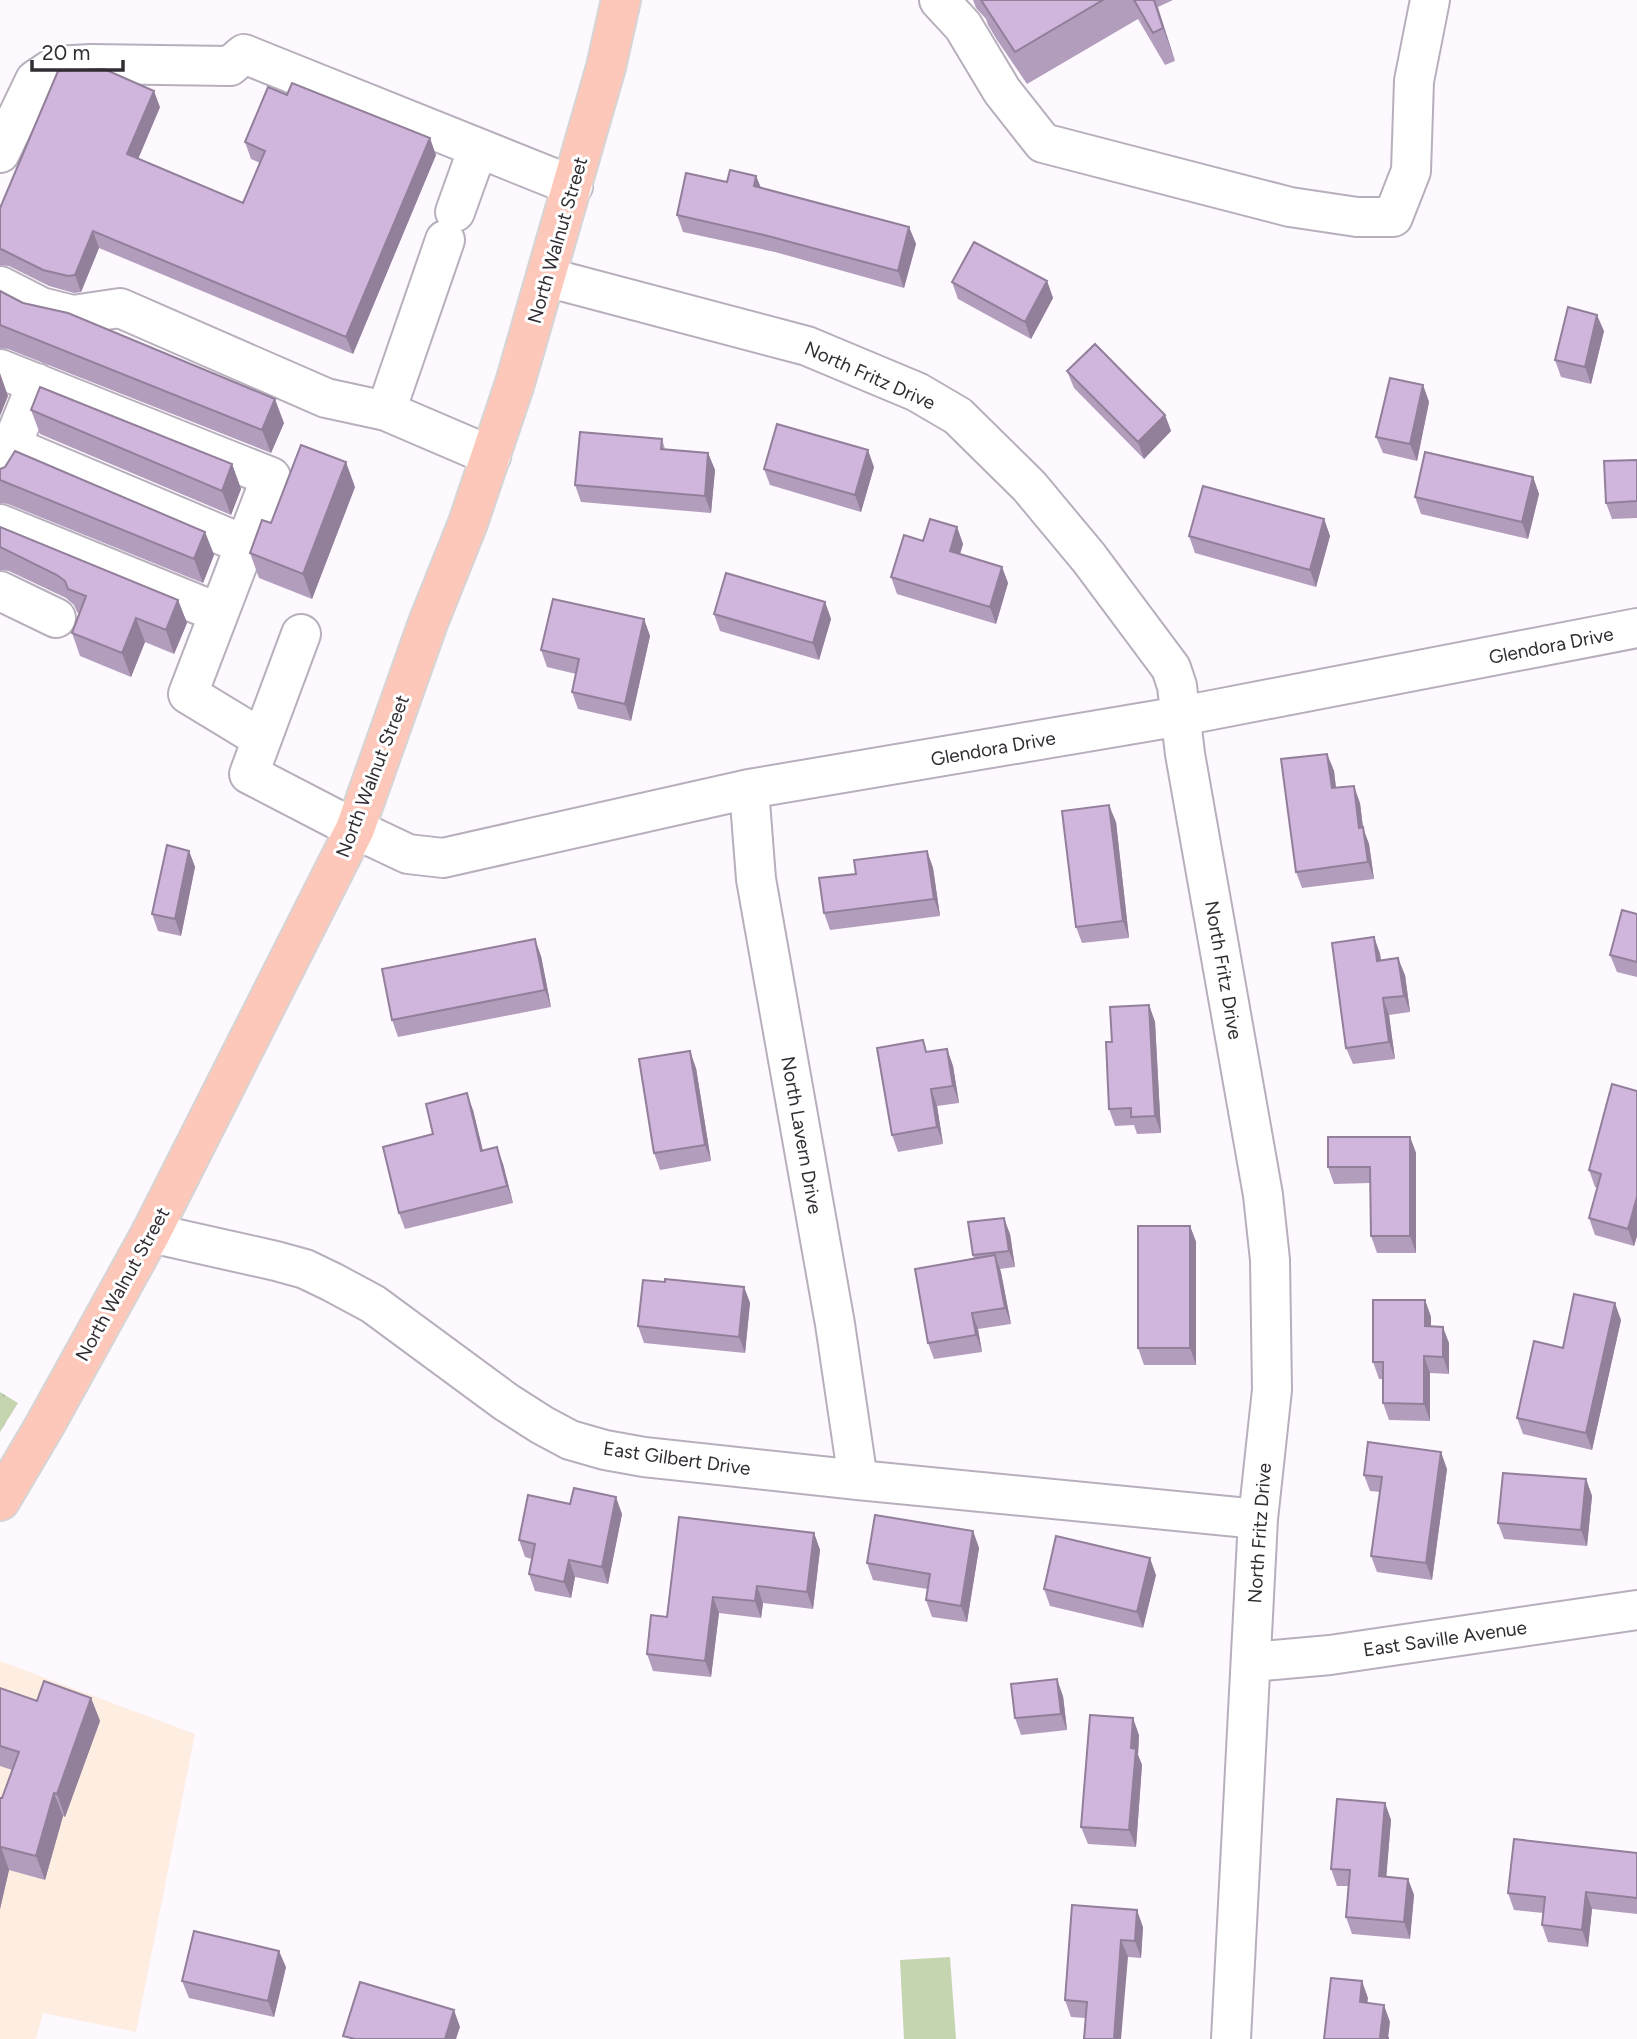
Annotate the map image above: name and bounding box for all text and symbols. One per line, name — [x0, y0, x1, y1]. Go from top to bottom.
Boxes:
scale bar — [32, 28, 122, 72]
text: 20 m — [42, 40, 90, 65]
street label: North Walnut Street — [523, 154, 592, 326]
street label: North Fritz Drive — [801, 336, 939, 415]
street label: Glendora Drive — [1487, 622, 1615, 669]
street label: North Walnut Street — [331, 692, 414, 861]
street label: Glendora Drive — [929, 726, 1057, 771]
street label: North Fritz Drive — [1200, 899, 1247, 1041]
street label: North Lavern Drive — [776, 1054, 827, 1216]
street label: North Walnut Street — [71, 1203, 174, 1365]
street label: East Gilbert Drive — [602, 1437, 752, 1480]
street label: North Fritz Drive — [1243, 1462, 1276, 1604]
street label: East Saville Avenue — [1362, 1616, 1528, 1661]

